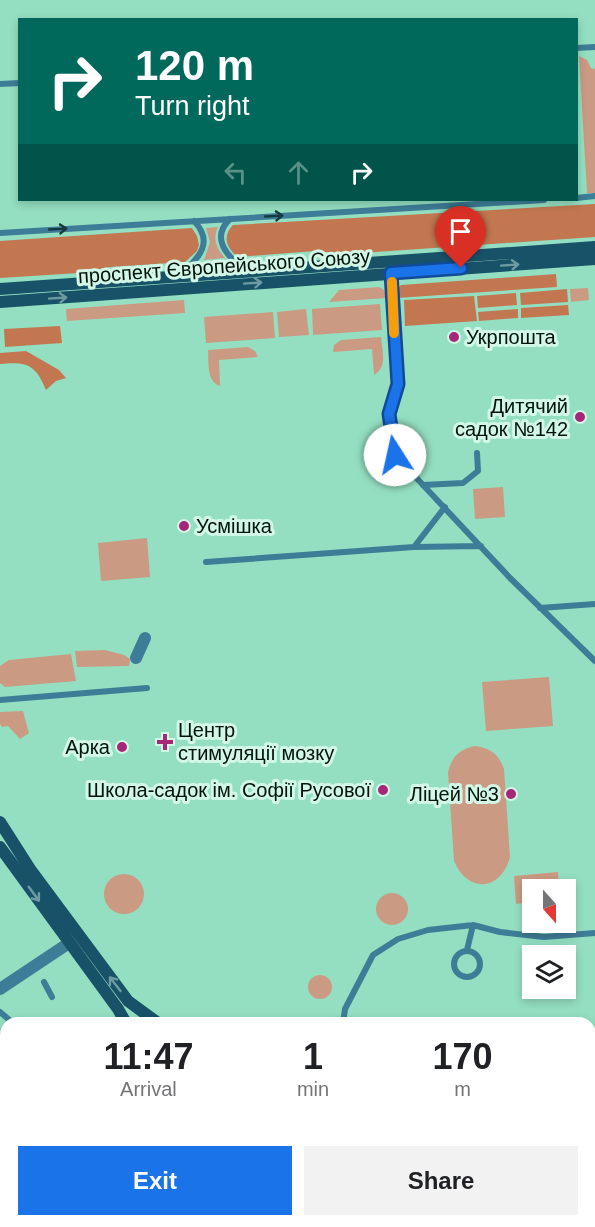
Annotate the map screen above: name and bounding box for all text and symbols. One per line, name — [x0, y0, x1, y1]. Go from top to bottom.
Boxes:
icon: right — [36, 42, 114, 120]
text: 120 m — [135, 42, 254, 89]
text: Turn right — [135, 91, 250, 121]
icon: left — [219, 156, 252, 189]
icon: ahead — [282, 156, 315, 189]
icon: right — [345, 156, 378, 189]
pin — [435, 206, 486, 268]
one-way arrow — [264, 210, 283, 221]
icon: arrive — [444, 215, 477, 248]
one-way arrow — [48, 223, 68, 234]
street label: проспект Європейського Союзу — [77, 245, 371, 287]
one-way arrow — [500, 259, 520, 270]
one-way arrow — [242, 278, 262, 289]
one-way arrow — [48, 292, 68, 303]
place label: Укрпошта — [466, 326, 557, 348]
marker: Укрпошта — [447, 330, 461, 344]
place label: Дитячий садок №142 — [455, 395, 568, 440]
marker: Дитячий садок №142 — [573, 410, 587, 424]
position arrow — [363, 423, 427, 487]
place label: Усмішка — [196, 515, 273, 537]
marker: Усмішка — [177, 519, 191, 533]
place label: Центр стимуляції мозку — [178, 719, 334, 764]
marker: Центр стимуляції мозку — [156, 733, 174, 751]
place label: Арка — [65, 736, 111, 758]
marker: Арка — [115, 740, 129, 754]
place label: Школа-садок ім. Софії Русової — [87, 779, 371, 801]
marker: Школа-садок ім. Софії Русової — [376, 783, 390, 797]
place label: Ліцей №3 — [410, 783, 499, 805]
marker: Ліцей №3 — [504, 787, 518, 801]
north arrow — [522, 879, 576, 933]
map controls — [522, 879, 576, 999]
one-way arrow — [28, 886, 40, 902]
button: layers — [522, 945, 576, 999]
one-way arrow — [108, 976, 121, 992]
text: 11:47 — [103, 1036, 193, 1077]
text: 1 — [303, 1036, 323, 1077]
text: 170 — [433, 1036, 493, 1077]
text: Arrival — [120, 1078, 177, 1100]
text: min — [297, 1078, 329, 1100]
text: m — [454, 1078, 471, 1100]
button: Exit — [18, 1146, 292, 1215]
button: Share — [304, 1146, 578, 1215]

